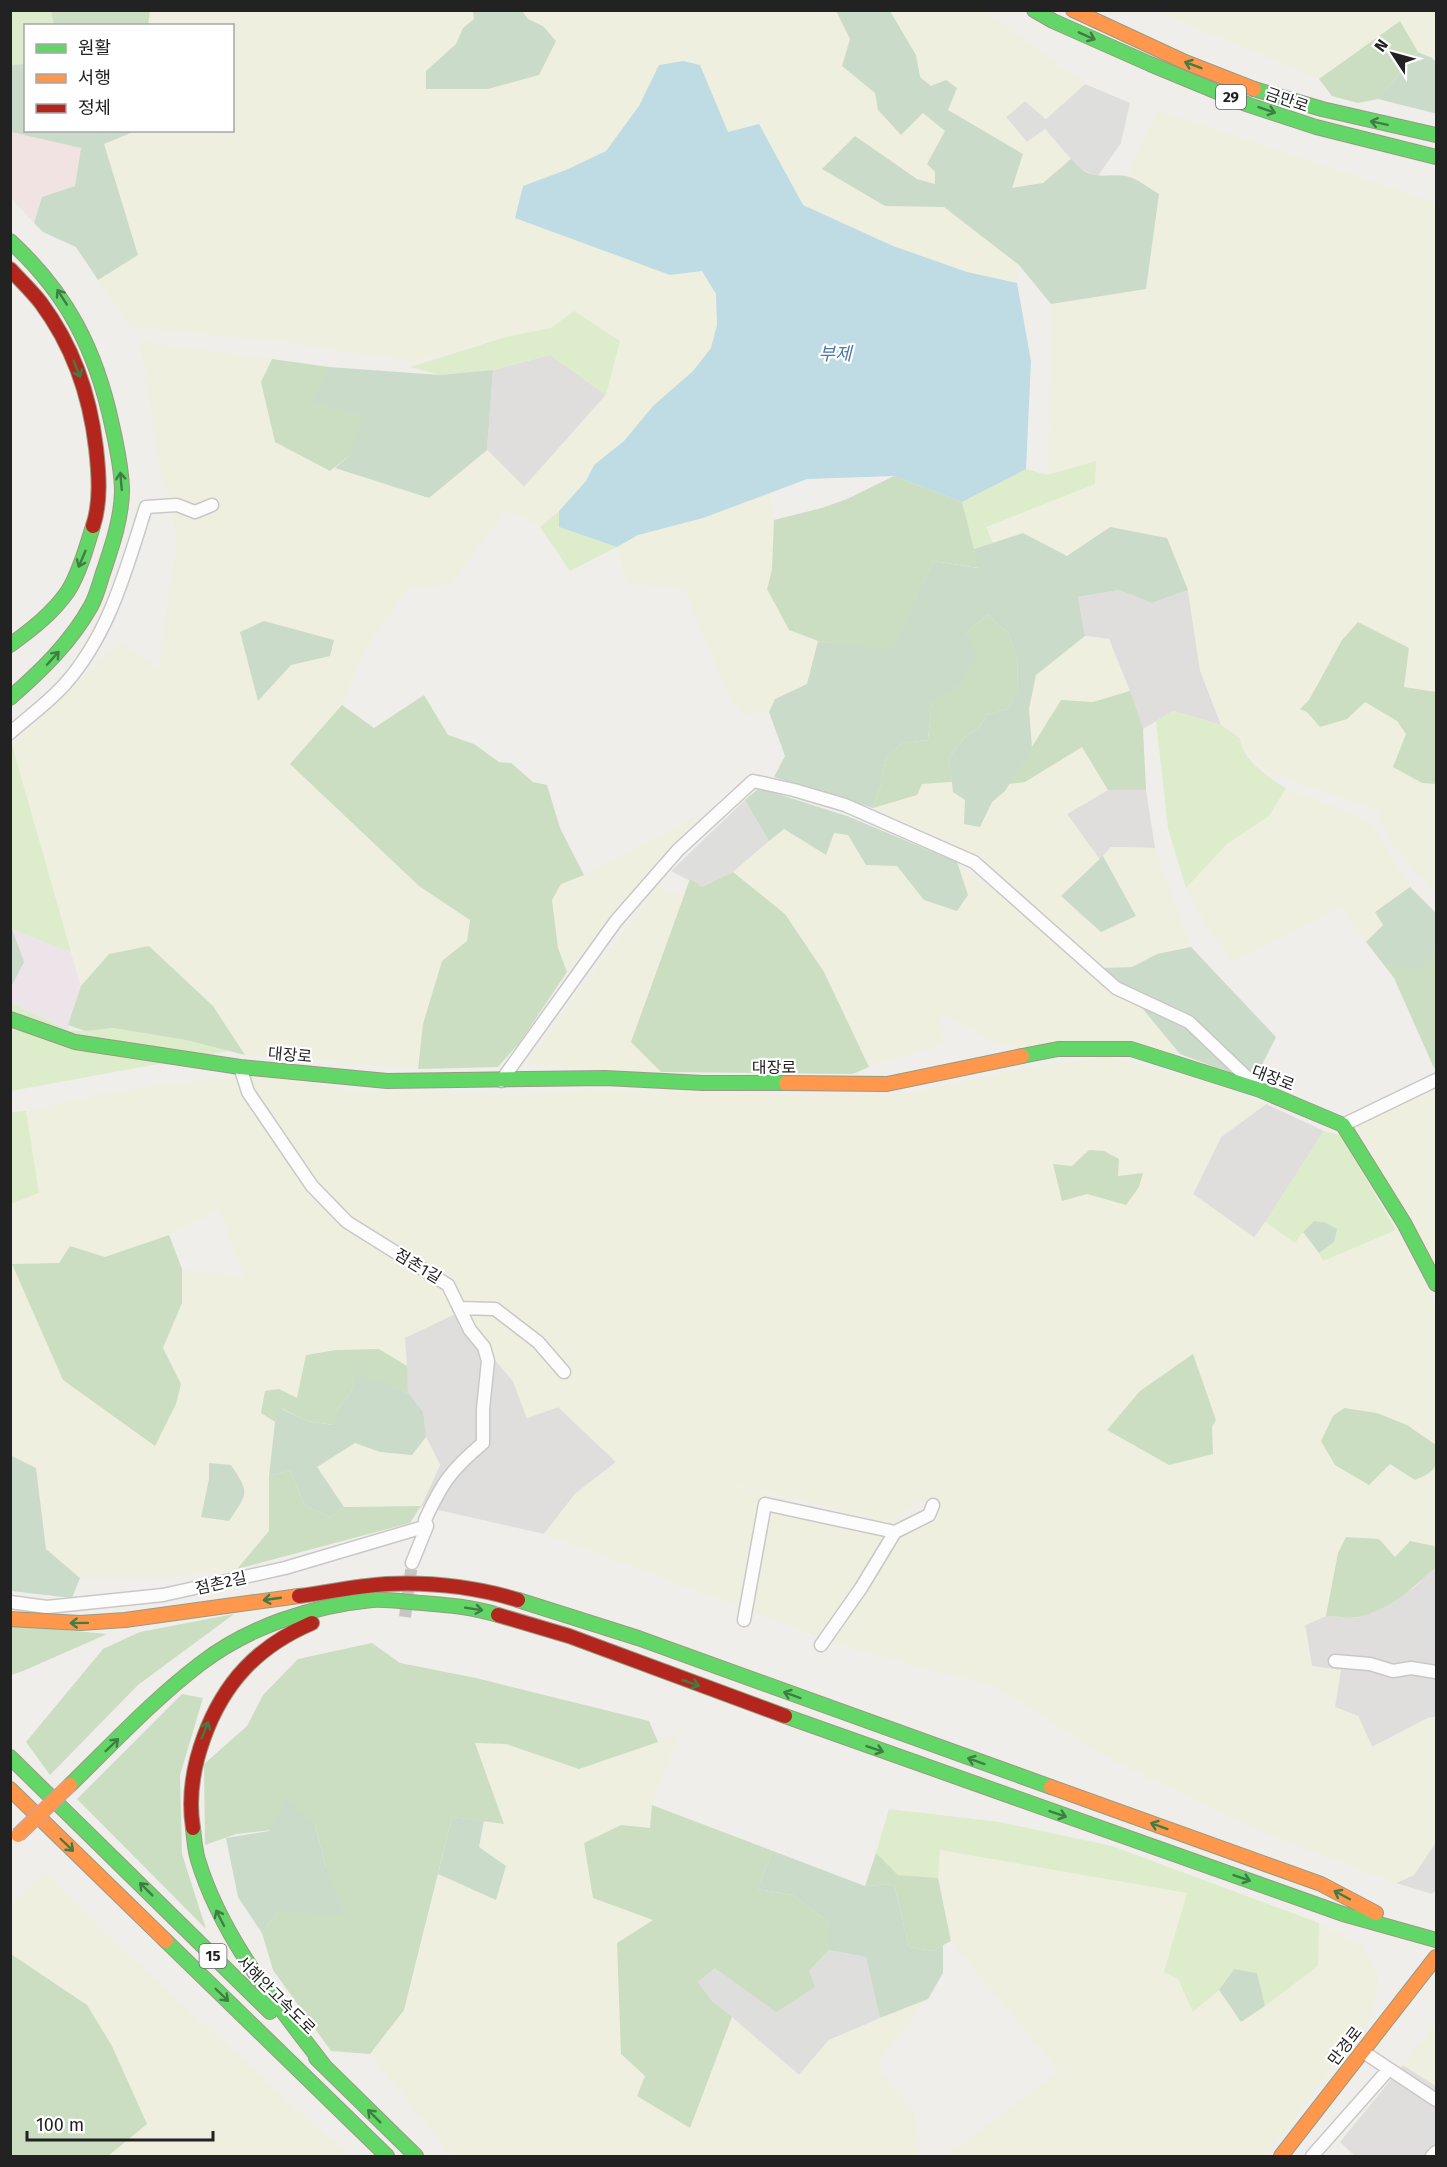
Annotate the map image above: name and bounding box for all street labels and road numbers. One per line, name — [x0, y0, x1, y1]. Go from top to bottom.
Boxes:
street label: 금만로 — [1263, 84, 1311, 116]
road number: 29 — [1216, 85, 1246, 109]
street label: 대장로 — [267, 1044, 313, 1066]
street label: 대장로 — [752, 1058, 796, 1077]
street label: 대장로 — [1249, 1061, 1297, 1095]
street label: 점촌1길 — [391, 1245, 445, 1287]
street label: 점촌2길 — [193, 1568, 249, 1598]
road number: 15 — [200, 1944, 226, 1968]
street label: 서해안고속도로 — [233, 1952, 319, 2038]
street label: 만경로 — [1324, 2023, 1366, 2069]

